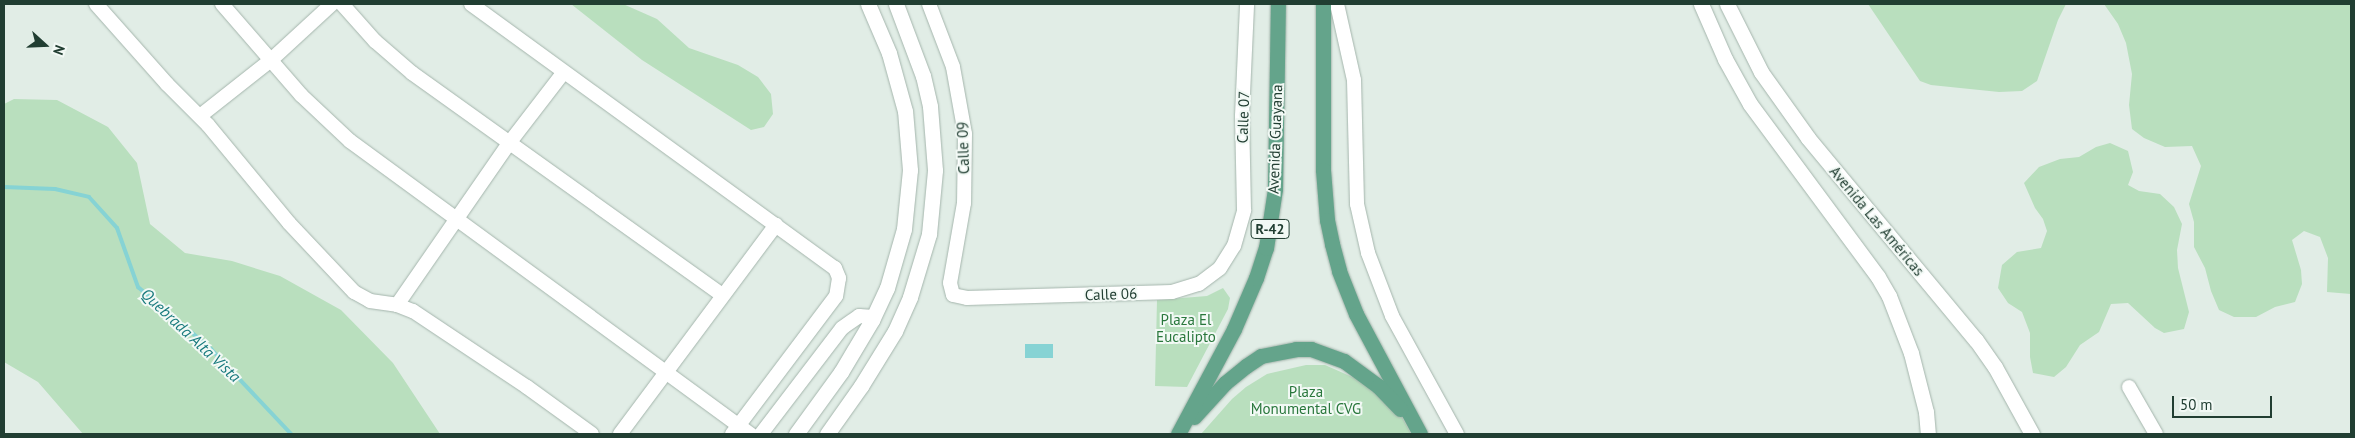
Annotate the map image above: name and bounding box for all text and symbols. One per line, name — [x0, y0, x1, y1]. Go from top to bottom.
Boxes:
north arrow — [20, 20, 70, 70]
text: N — [49, 43, 69, 58]
street label: Avenida Guayana — [1264, 84, 1286, 194]
street label: Calle 07 — [1233, 90, 1253, 144]
street label: Calle 09 — [953, 121, 973, 175]
street label: Avenida Las Américas — [1826, 162, 1928, 280]
road number: R-42 — [1250, 218, 1290, 240]
water label: Quebrada Alta Vista — [137, 284, 245, 386]
street label: Calle 06 — [1084, 284, 1138, 304]
park label: Plaza El Eucalipto — [1156, 310, 1216, 345]
park label: Plaza Monumental CVG — [1251, 382, 1361, 417]
scale bar — [2175, 386, 2275, 418]
text: 50 m — [2180, 395, 2213, 414]

